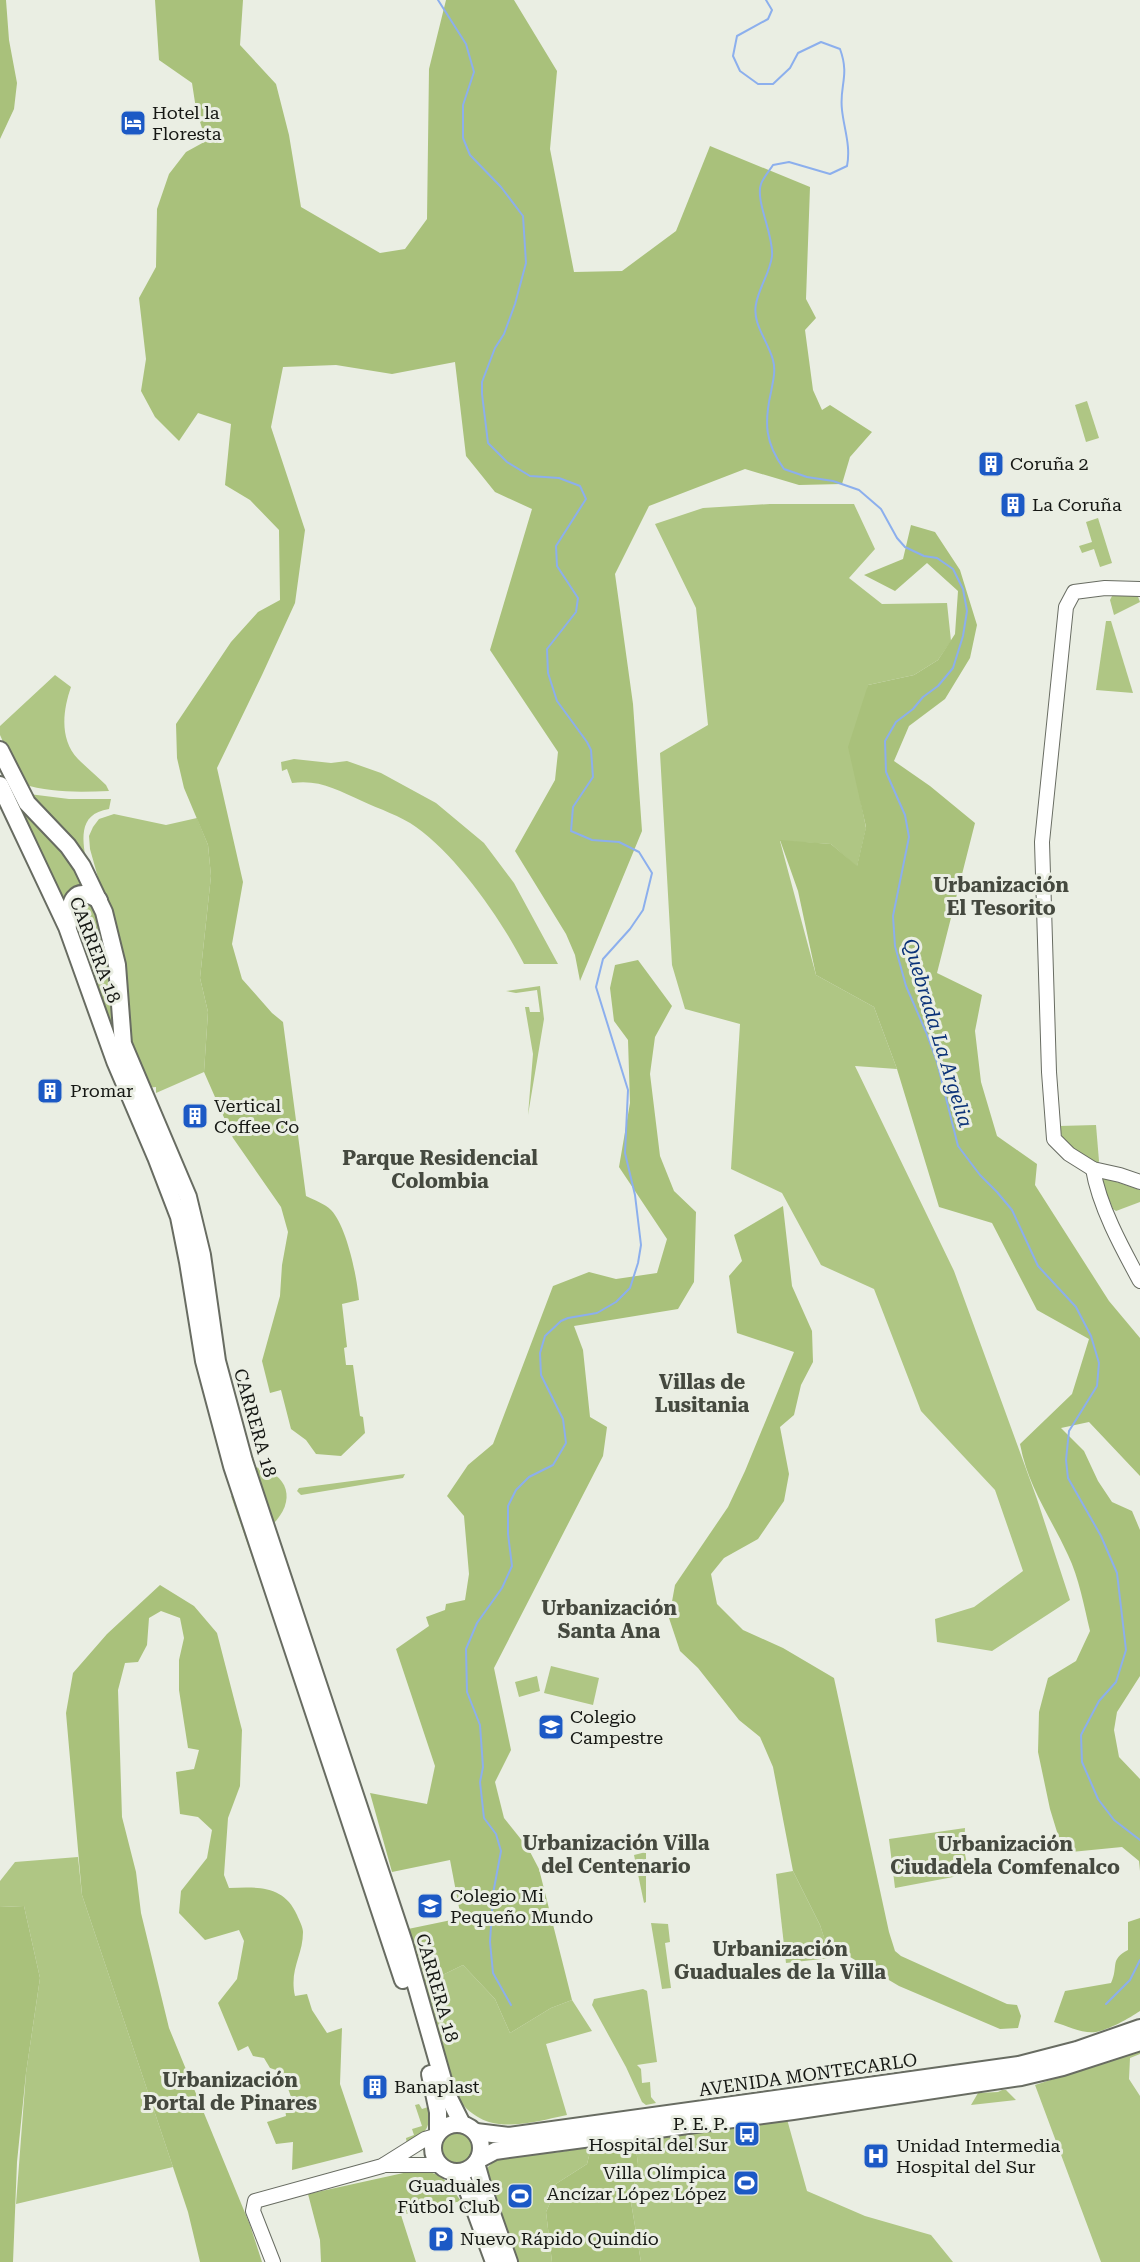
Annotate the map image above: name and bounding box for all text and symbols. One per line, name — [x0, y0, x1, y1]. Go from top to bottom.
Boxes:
place label: Hotel la Floresta — [152, 102, 222, 144]
hotel icon: Hotel la Floresta — [118, 108, 148, 138]
building icon: Coruña 2 — [976, 449, 1006, 479]
place label: Coruña 2 — [1010, 453, 1089, 474]
building icon: La Coruña — [998, 490, 1028, 520]
place label: La Coruña — [1032, 494, 1122, 515]
district label: Urbanización El Tesorito — [933, 873, 1069, 920]
street label: CARRERA 18 — [66, 894, 125, 1006]
water label: Quebrada La Argelia — [898, 936, 978, 1130]
building icon: Promar — [35, 1076, 65, 1106]
place label: Promar — [70, 1080, 133, 1101]
place label: Vertical Coffee Co — [214, 1095, 299, 1137]
building icon: Vertical Coffee Co — [180, 1101, 210, 1131]
district label: Parque Residencial Colombia — [342, 1146, 538, 1193]
street label: CARRERA 18 — [230, 1366, 281, 1480]
district label: Villas de Lusitania — [655, 1370, 750, 1417]
district label: Urbanización Santa Ana — [541, 1596, 677, 1643]
place label: Colegio Campestre — [570, 1706, 663, 1748]
school or university icon: Colegio Campestre — [536, 1712, 566, 1742]
district label: Urbanización Villa del Centenario — [523, 1831, 710, 1878]
district label: Urbanización Ciudadela Comfenalco — [890, 1832, 1120, 1879]
place label: Colegio Mi Pequeño Mundo — [450, 1885, 593, 1927]
school or university icon: Colegio Mi Pequeño Mundo — [415, 1891, 445, 1921]
street label: CARRERA 18 — [412, 1931, 463, 2045]
district label: Urbanización Guaduales de la Villa — [674, 1937, 886, 1984]
street label: AVENIDA MONTECARLO — [697, 2049, 918, 2100]
district label: Urbanización Portal de Pinares — [143, 2068, 317, 2115]
building icon: Banaplast — [360, 2072, 390, 2102]
place label: Banaplast — [394, 2076, 480, 2097]
place label: P. E. P. Hospital del Sur — [588, 2113, 728, 2155]
bus stop icon: P. E. P. Hospital del Sur — [732, 2119, 762, 2149]
place label: Unidad Intermedia Hospital del Sur — [896, 2135, 1060, 2177]
hospital icon: Unidad Intermedia Hospital del Sur — [861, 2141, 891, 2171]
place label: Villa Olímpica Ancízar López López — [547, 2162, 727, 2204]
sports icon: Villa Olímpica Ancízar López López — [731, 2168, 761, 2198]
place label: Guaduales Fútbol Club — [397, 2175, 500, 2217]
sports icon: Guaduales Fútbol Club — [505, 2181, 535, 2211]
parking icon: Nuevo Rápido Quindío — [426, 2224, 456, 2254]
place label: Nuevo Rápido Quindío — [460, 2228, 659, 2249]

